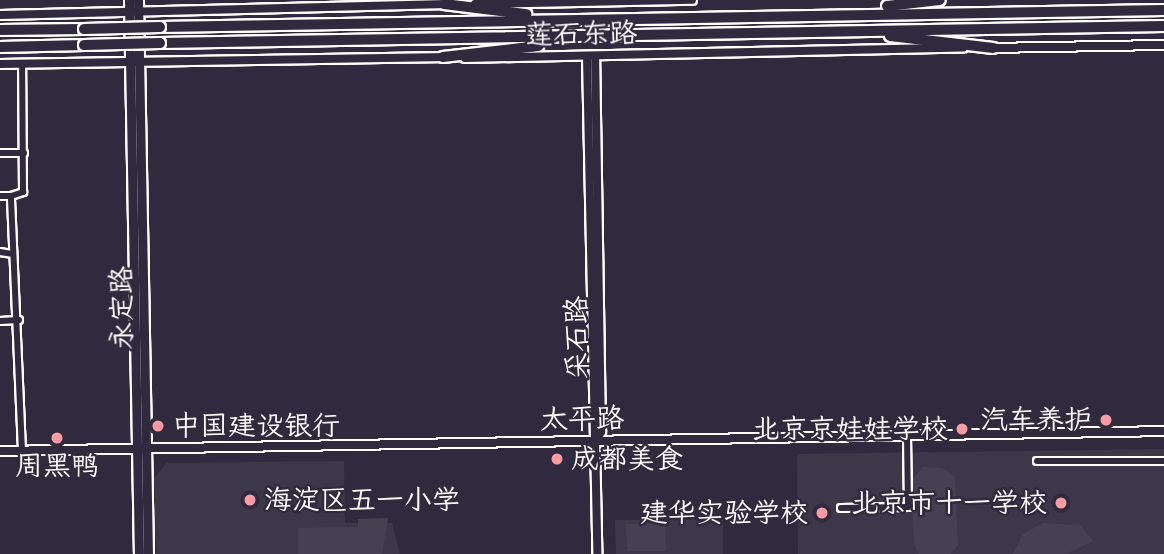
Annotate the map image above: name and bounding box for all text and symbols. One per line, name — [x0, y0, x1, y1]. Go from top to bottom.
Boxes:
street label: 莲石东路 — [525, 16, 637, 52]
street label: 永定路 — [104, 266, 140, 350]
street label: 采石路 — [559, 296, 595, 380]
street label: 太平路 — [540, 401, 624, 437]
place label: 汽车养护 — [980, 403, 1092, 437]
place label: 中国建设银行 — [172, 409, 340, 443]
place label: 北京京娃娃学校 — [752, 412, 948, 446]
marker: 汽车养护 — [1098, 412, 1114, 428]
marker: 中国建设银行 — [150, 418, 166, 434]
marker: 北京京娃娃学校 — [954, 421, 970, 437]
marker: 周黑鸭 — [49, 430, 65, 446]
place label: 成都美食 — [571, 442, 683, 476]
place label: 周黑鸭 — [15, 449, 99, 483]
marker: 成都美食 — [549, 451, 565, 467]
place label: 海淀区五一小学 — [264, 483, 460, 517]
place label: 北京市十一学校 — [851, 486, 1047, 520]
marker: 海淀区五一小学 — [242, 492, 258, 508]
marker: 北京市十一学校 — [1053, 495, 1069, 511]
place label: 建华实验学校 — [640, 496, 808, 530]
marker: 建华实验学校 — [814, 505, 830, 521]

